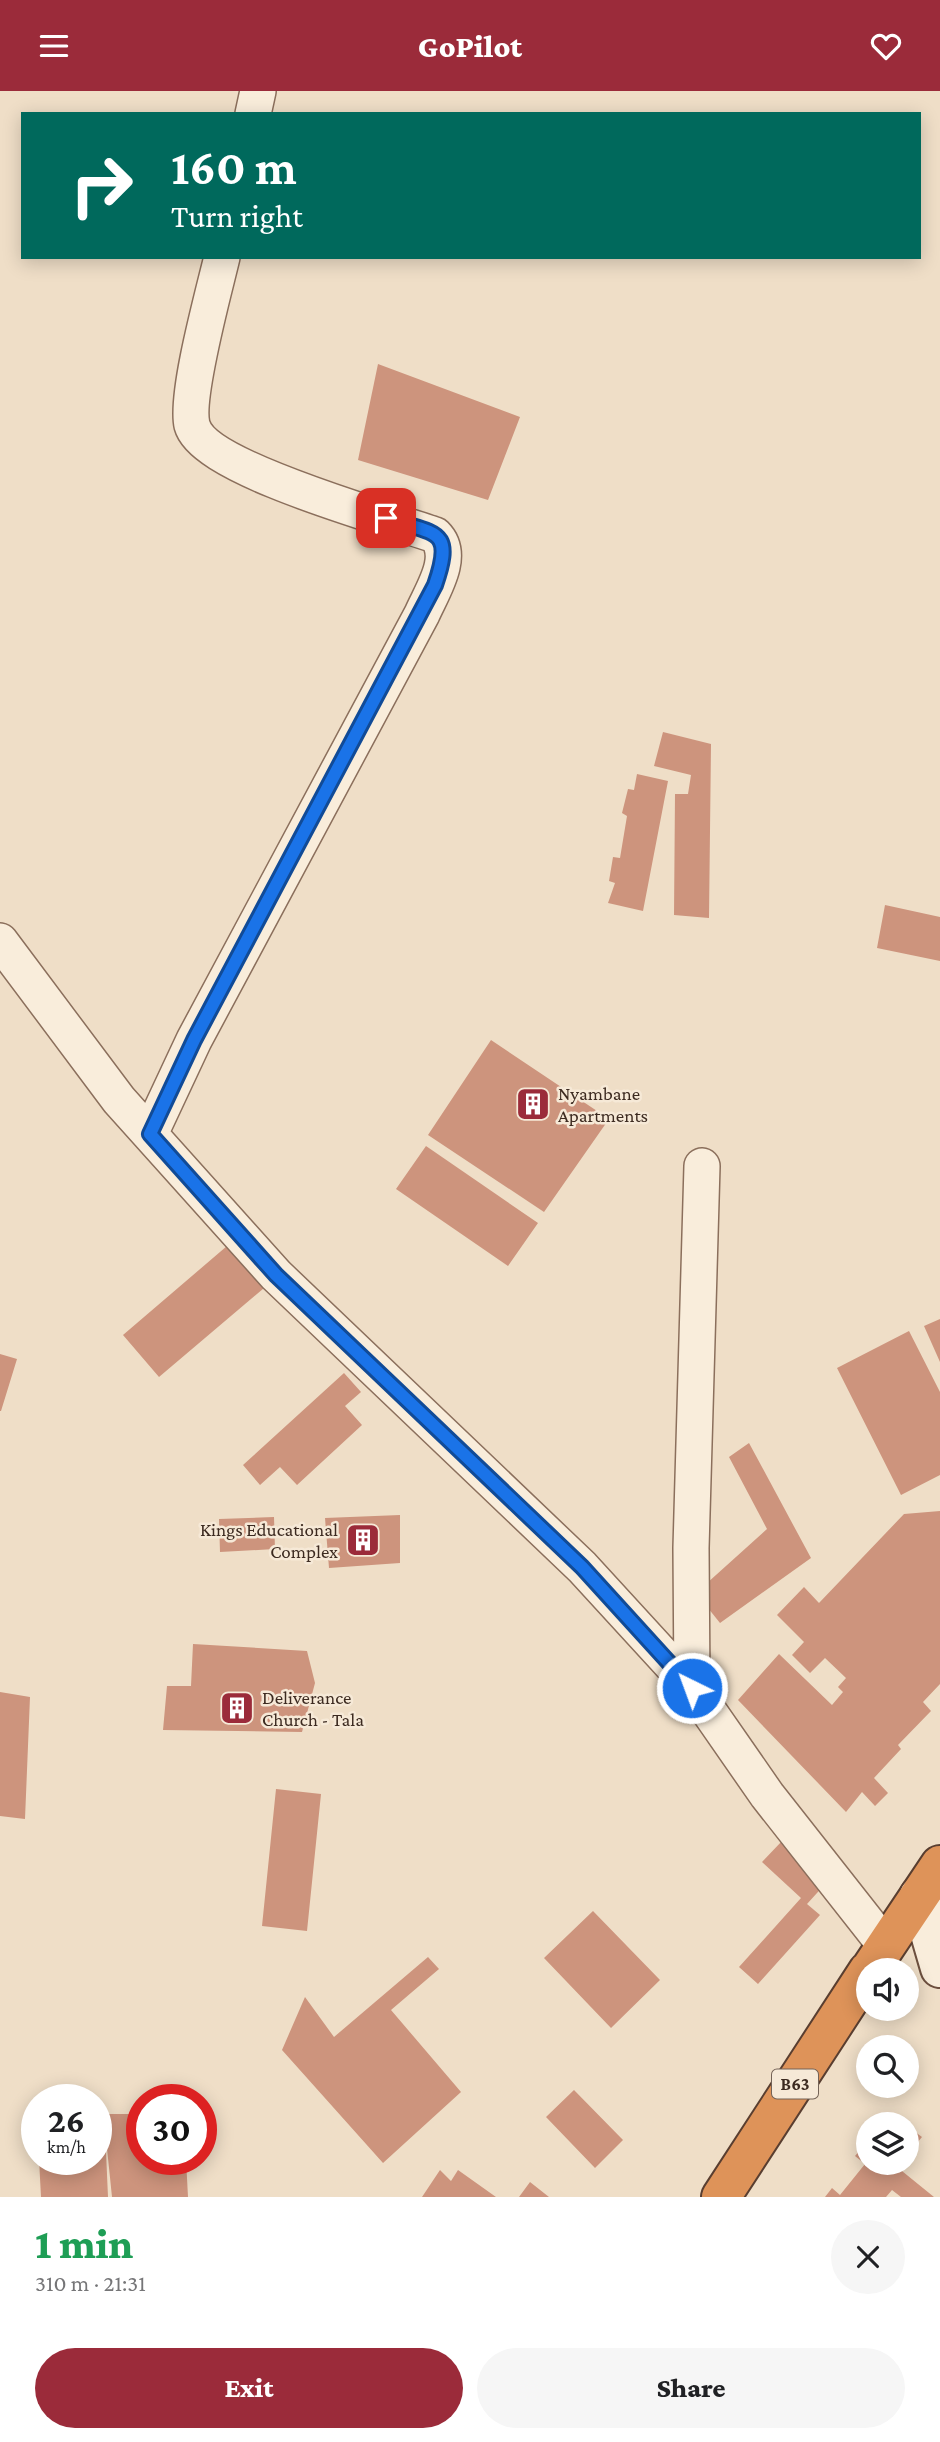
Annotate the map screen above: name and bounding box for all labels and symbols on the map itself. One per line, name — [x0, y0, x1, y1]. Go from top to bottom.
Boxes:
pin — [356, 488, 416, 548]
place label: Nyambane Apartments — [558, 1083, 648, 1126]
building icon: Nyambane Apartments — [514, 1085, 552, 1123]
place label: Kings Educational Complex — [200, 1519, 338, 1562]
building icon: Kings Educational Complex — [344, 1521, 382, 1559]
position arrow — [655, 1651, 729, 1725]
place label: Deliverance Church - Tala — [262, 1687, 364, 1730]
building icon: Deliverance Church - Tala — [218, 1689, 256, 1727]
road number: B63 — [772, 2070, 818, 2099]
speed limit sign: 30 — [126, 2084, 217, 2175]

